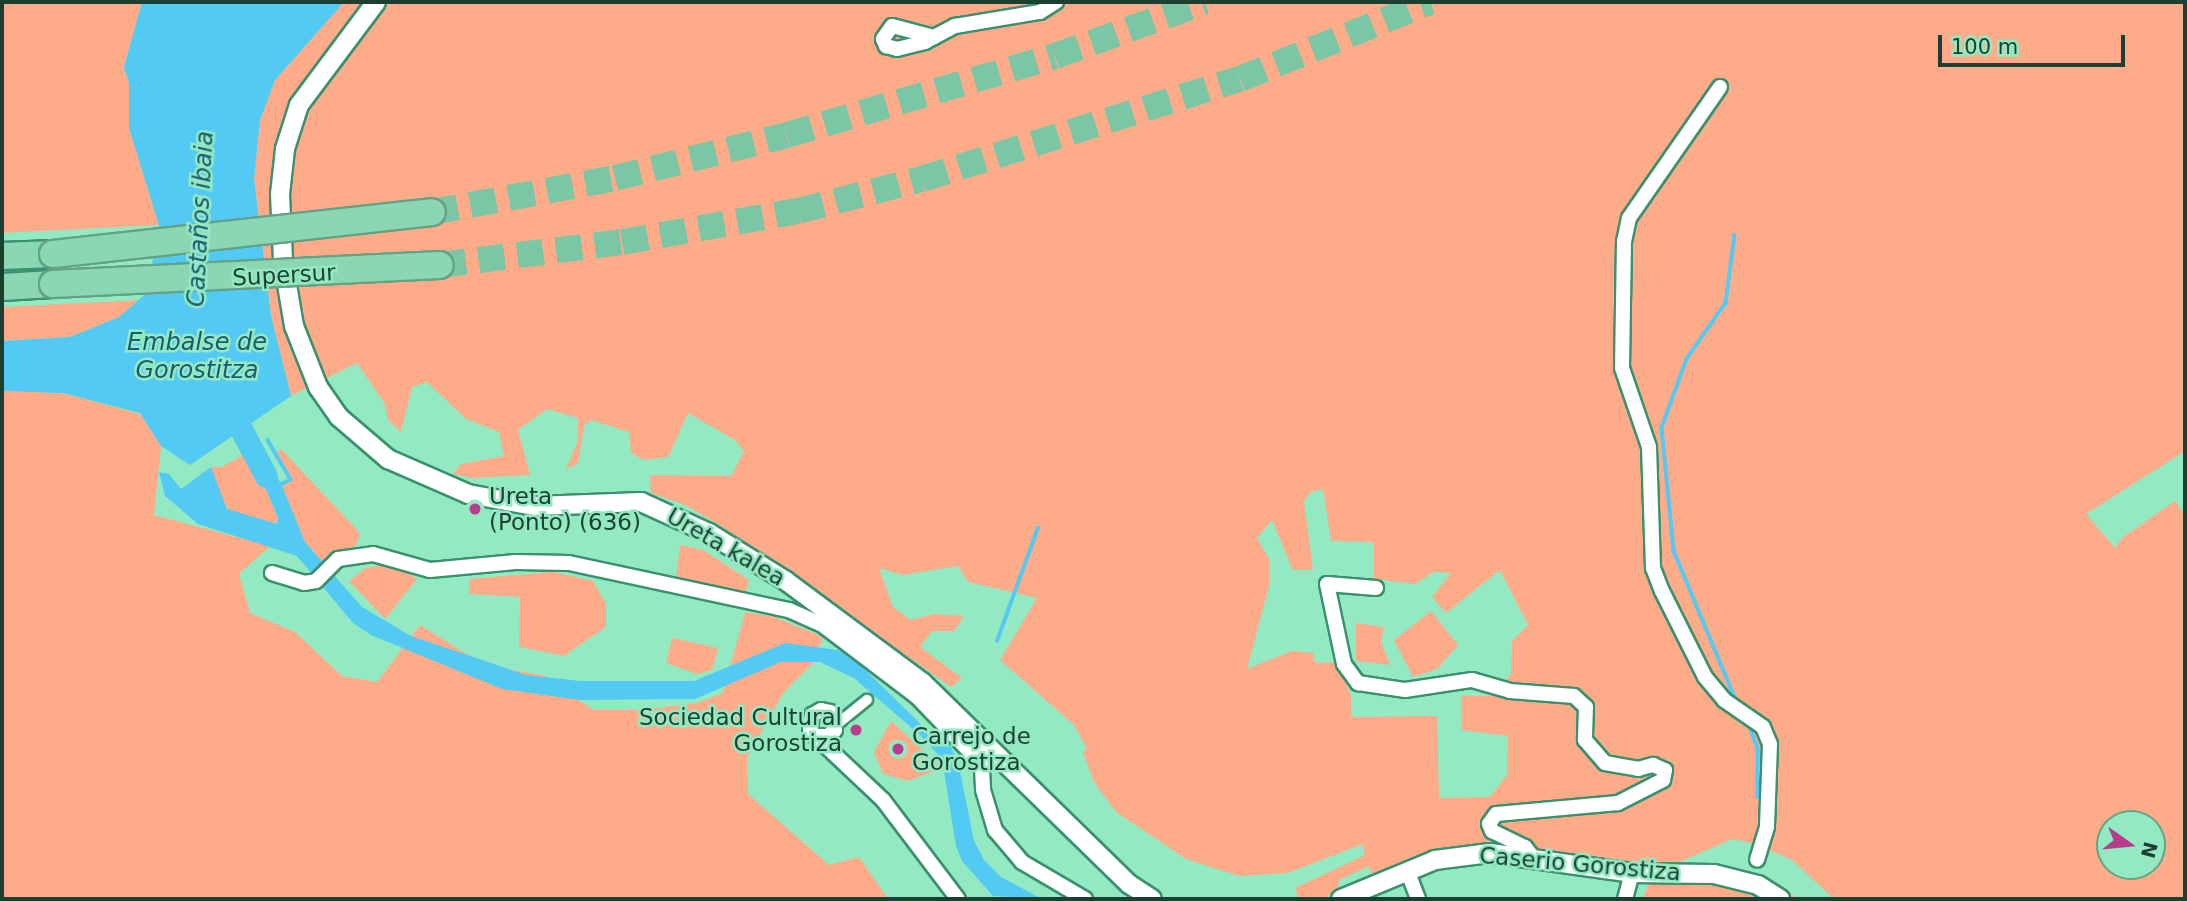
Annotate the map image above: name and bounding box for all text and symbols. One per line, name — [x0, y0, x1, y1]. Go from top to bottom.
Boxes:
scale bar — [1942, 21, 2129, 65]
text: 100 m — [1951, 35, 2018, 59]
water label: Castaños ibaia — [182, 130, 220, 308]
street label: Supersur — [232, 259, 336, 291]
water label: Embalse de Gorostitza — [127, 329, 267, 385]
place label: Ureta (Ponto) (636) — [489, 482, 641, 536]
marker: Ureta (Ponto) (636) — [467, 501, 483, 517]
street label: Ureta kalea — [662, 502, 790, 592]
place label: Sociedad Cultural Gorostiza — [639, 703, 842, 757]
marker: Sociedad Cultural Gorostiza — [848, 722, 864, 738]
place label: Carrejo de Gorostiza — [912, 722, 1031, 776]
marker: Carrejo de Gorostiza — [890, 741, 906, 757]
north arrow — [2096, 810, 2166, 880]
text: N — [2137, 839, 2162, 860]
street label: Caserio Gorostiza — [1478, 841, 1682, 887]

